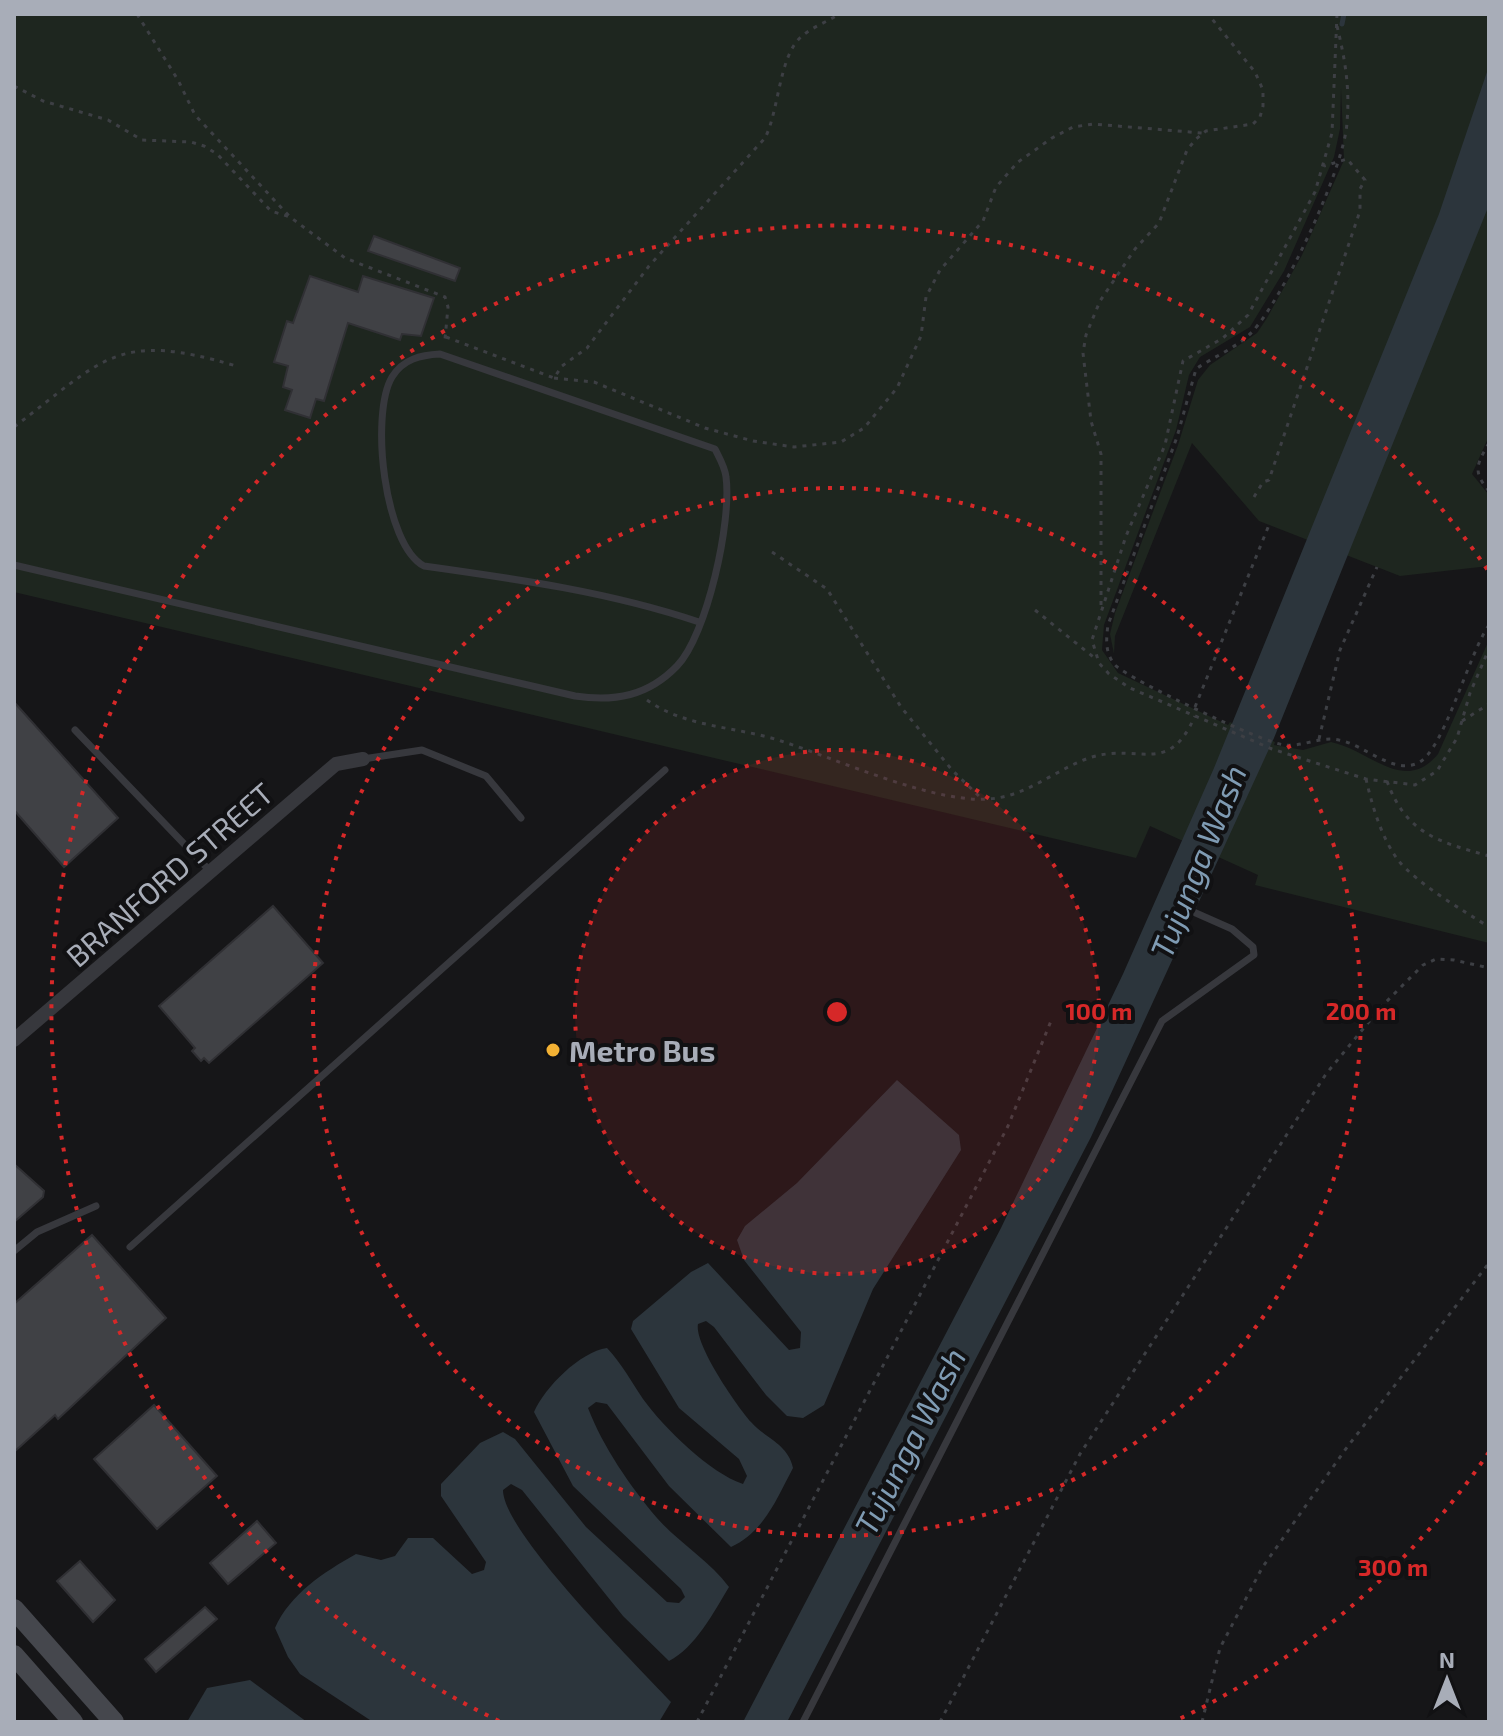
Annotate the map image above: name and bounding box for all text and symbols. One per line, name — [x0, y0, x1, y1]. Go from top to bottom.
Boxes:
water label: Tujunga Wash — [1141, 759, 1254, 963]
street label: BRANFORD STREET — [58, 774, 280, 974]
text: 100 m — [1066, 996, 1132, 1025]
text: 200 m — [1326, 996, 1396, 1025]
centre of rings — [823, 998, 851, 1026]
place label: Metro Bus — [569, 1032, 715, 1068]
marker: Metro Bus — [544, 1041, 562, 1059]
water label: Tujunga Wash — [846, 1341, 973, 1541]
text: 300 m — [1358, 1552, 1428, 1581]
north arrow — [1407, 1640, 1487, 1720]
text: N — [1439, 1646, 1455, 1672]

